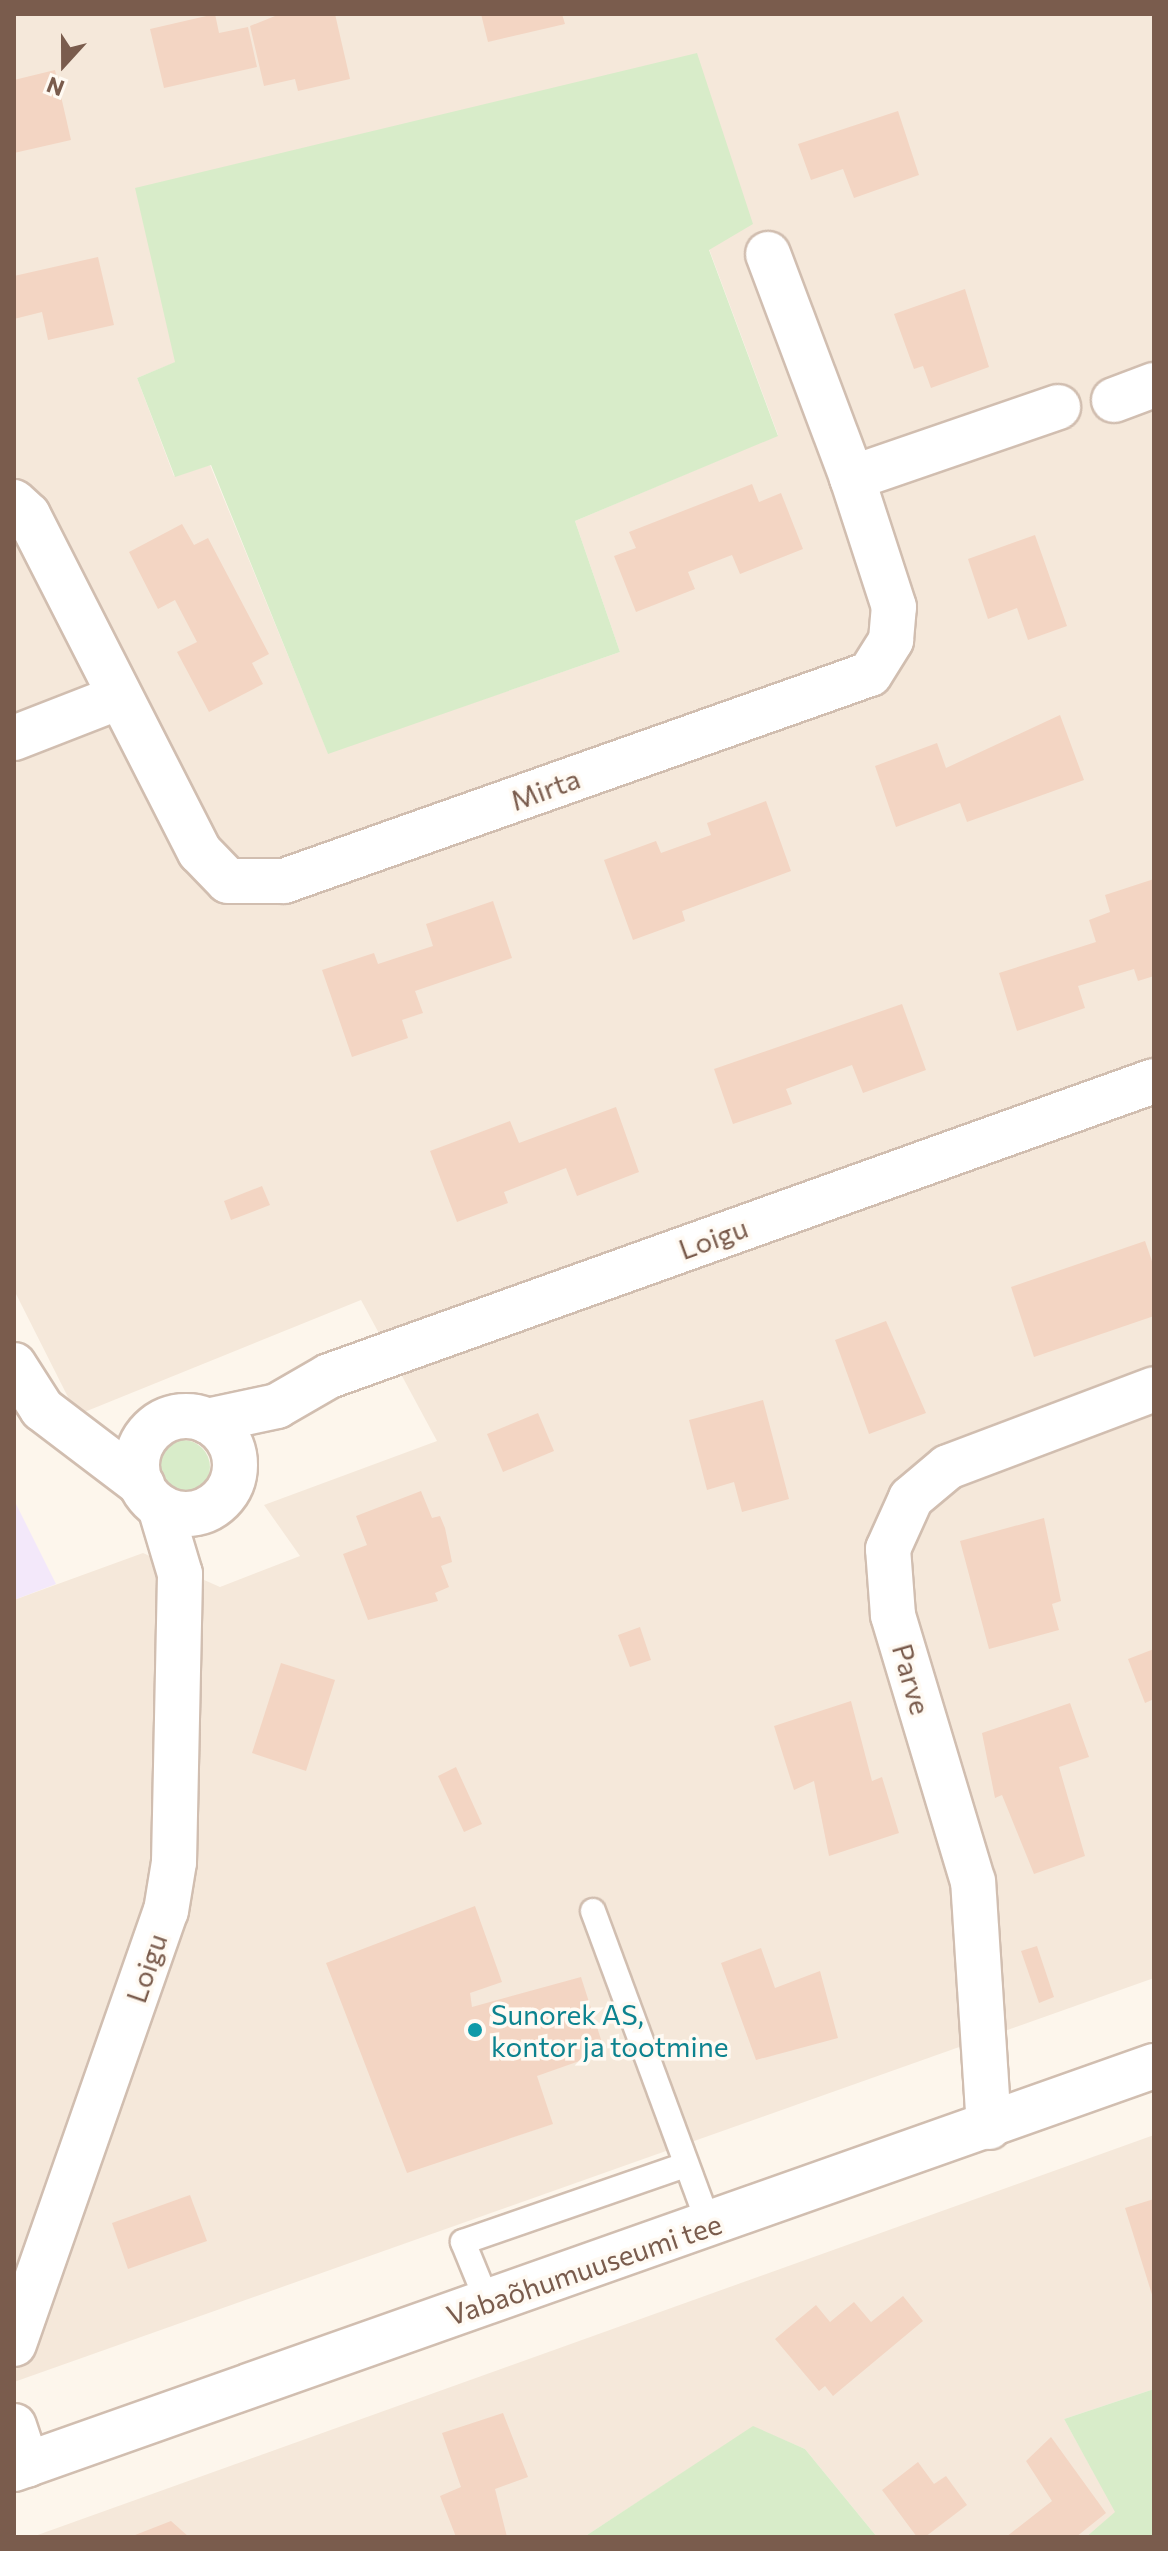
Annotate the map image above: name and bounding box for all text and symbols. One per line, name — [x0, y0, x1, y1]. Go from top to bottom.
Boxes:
north arrow — [24, 24, 104, 104]
text: N — [43, 71, 68, 102]
street label: Mirta — [506, 761, 584, 817]
street label: Loigu — [674, 1210, 752, 1266]
street label: Parve — [886, 1640, 938, 1718]
street label: Loigu — [119, 1929, 173, 2007]
place label: Sunorek AS, kontor ja tootmine — [491, 1997, 728, 2063]
marker: Sunorek AS, kontor ja tootmine — [466, 2021, 484, 2039]
street label: Vabaõhumuuseumi tee — [442, 2206, 726, 2332]

